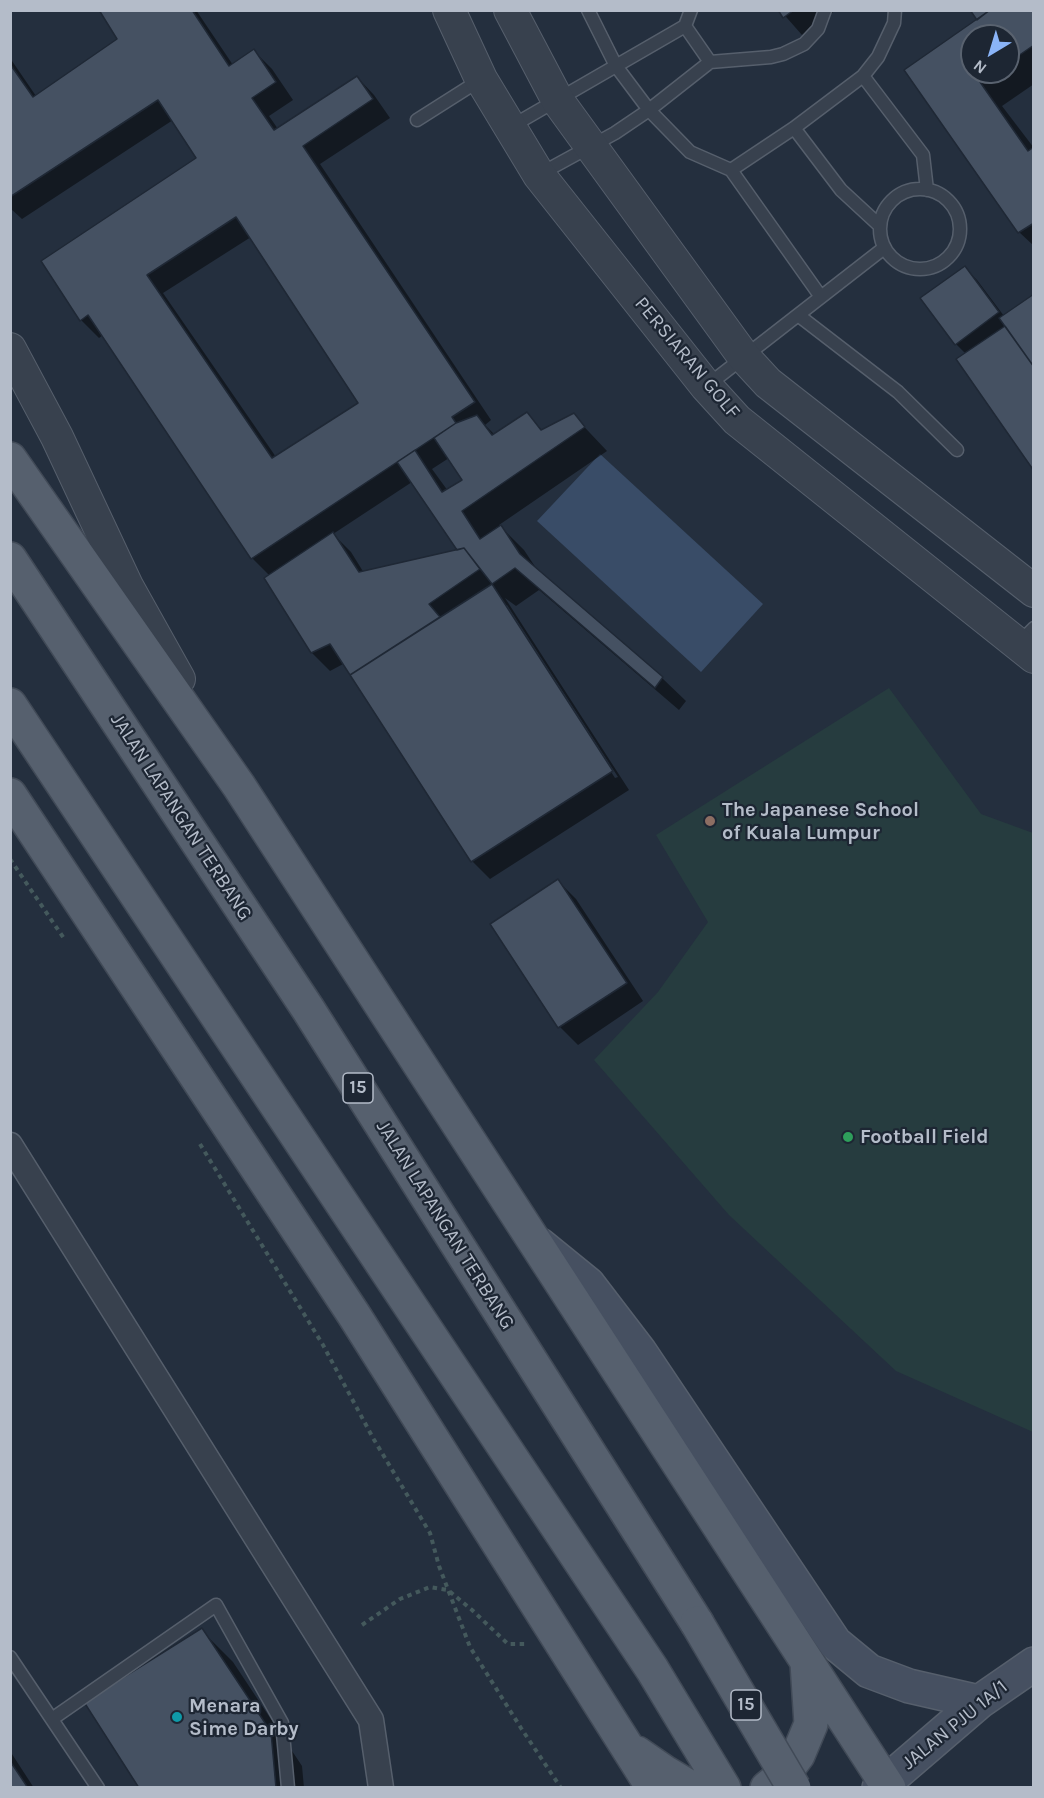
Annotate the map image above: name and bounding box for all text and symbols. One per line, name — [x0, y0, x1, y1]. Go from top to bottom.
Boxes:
north arrow — [960, 24, 1020, 84]
text: N — [969, 56, 990, 78]
street label: PERSIARAN GOLF — [629, 292, 745, 424]
street label: JALAN LAPANGAN TERBANG — [105, 709, 257, 925]
place label: The Japanese School of Kuala Lumpur — [722, 798, 919, 845]
marker: The Japanese School of Kuala Lumpur — [703, 814, 717, 828]
road number: 15 — [343, 1073, 373, 1103]
street label: JALAN LAPANGAN TERBANG — [371, 1116, 519, 1334]
place label: Football Field — [860, 1125, 989, 1149]
marker: Football Field — [841, 1130, 855, 1144]
street label: JALAN PJU 1A/1 — [897, 1675, 1013, 1775]
road number: 15 — [731, 1690, 761, 1720]
place label: Menara Sime Darby — [189, 1694, 299, 1741]
marker: Menara Sime Darby — [170, 1710, 184, 1724]

